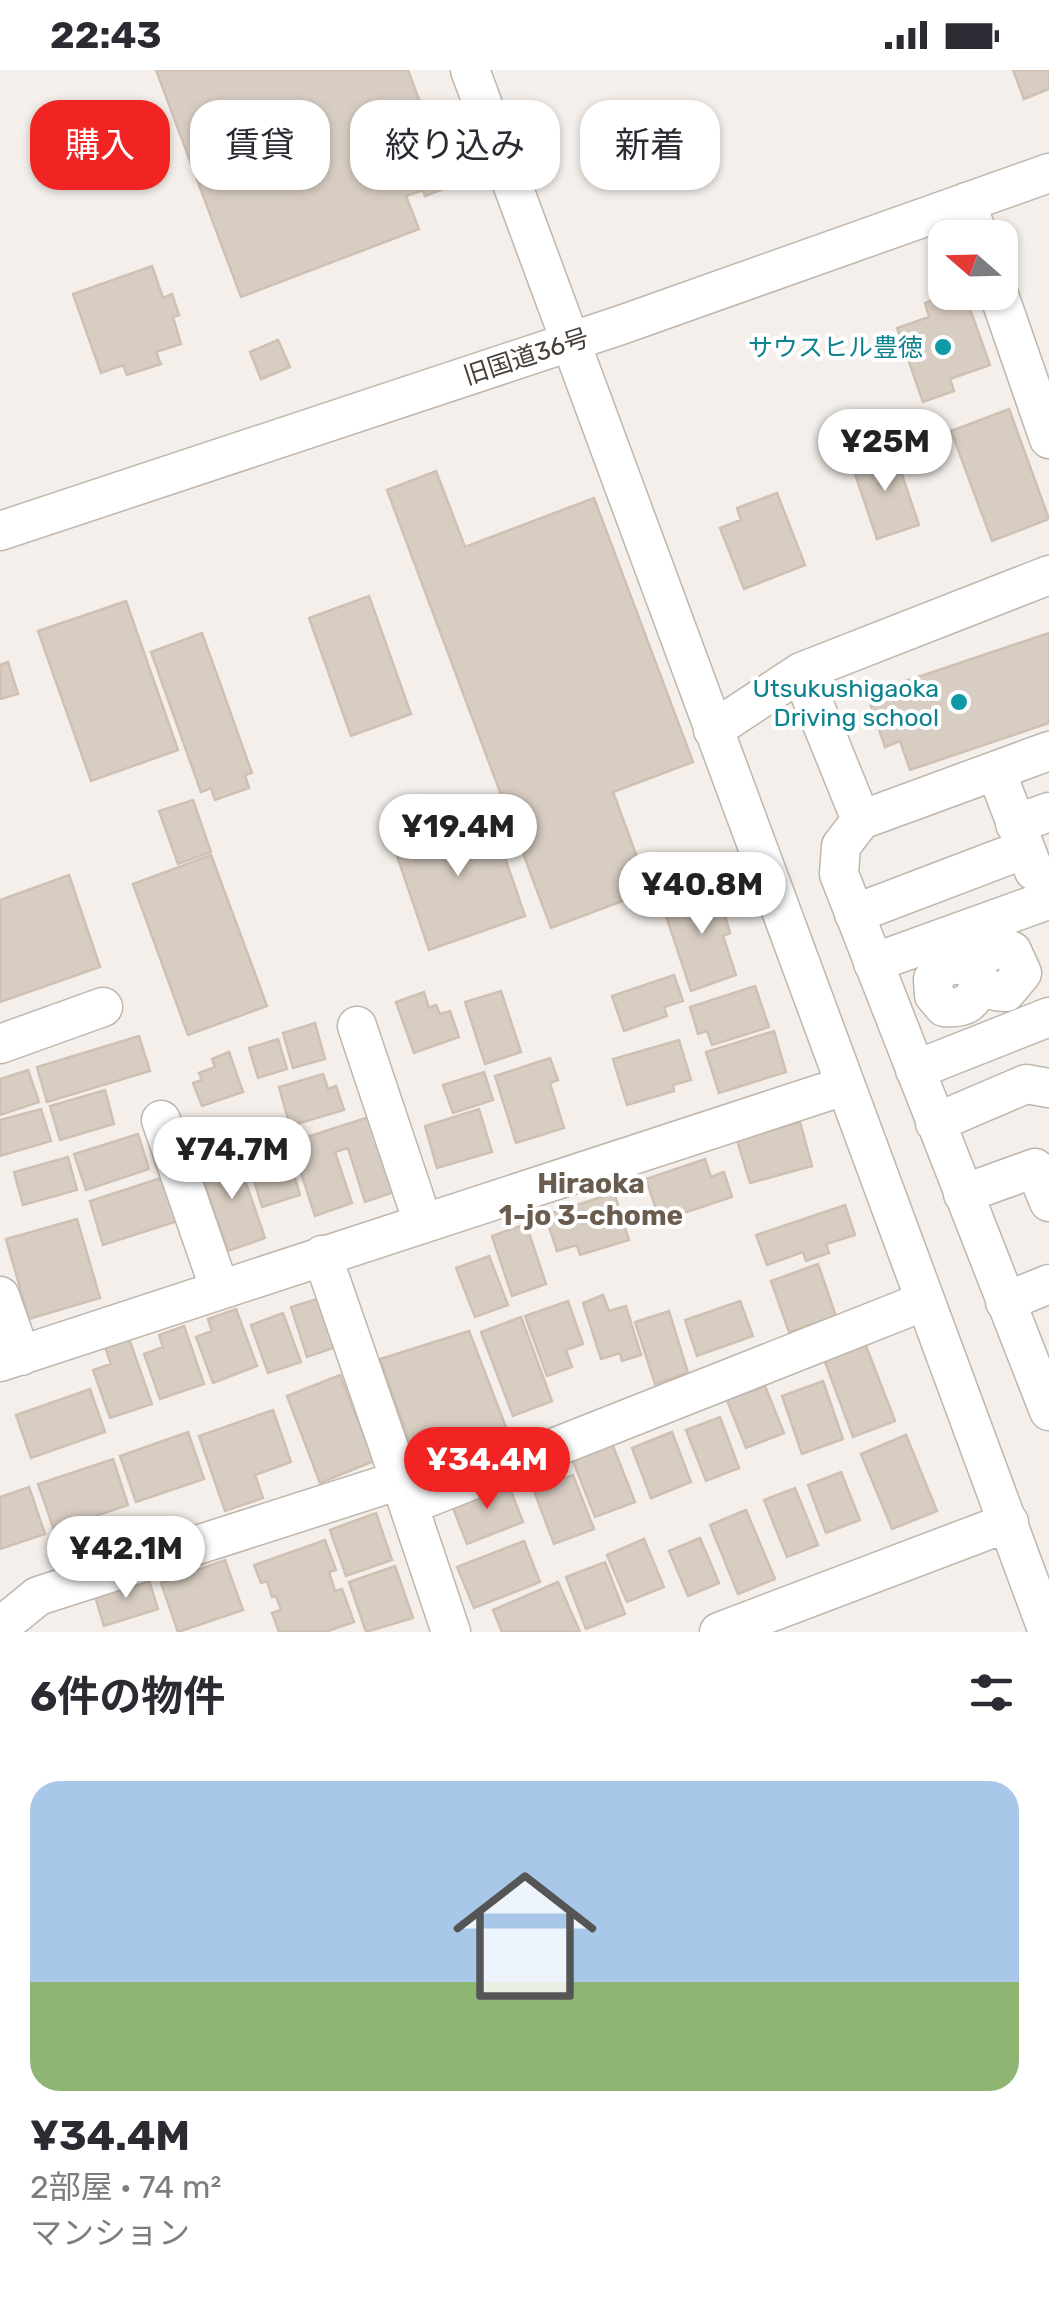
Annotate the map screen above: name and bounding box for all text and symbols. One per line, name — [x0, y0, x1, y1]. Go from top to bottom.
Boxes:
text: 22:43 — [50, 12, 162, 58]
chip: 購入 — [30, 100, 170, 190]
chip: 賃貸 — [190, 100, 330, 190]
chip: 絞り込み — [350, 100, 560, 190]
chip: 新着 — [580, 100, 720, 190]
north arrow — [928, 220, 1018, 310]
map controls — [928, 220, 1018, 310]
street label: 旧国道36号 — [460, 323, 593, 390]
place label: サウスヒル豊徳 — [748, 333, 923, 362]
marker: サウスヒル豊徳 — [932, 336, 954, 358]
pin: ¥25M — [826, 409, 944, 494]
text: ¥25M — [840, 422, 930, 460]
place label: Utsukushigaoka Driving school — [752, 674, 939, 732]
marker: Utsukushigaoka Driving school — [948, 691, 970, 713]
pin: ¥19.4M — [377, 794, 539, 879]
text: ¥19.4M — [401, 807, 515, 845]
pin: ¥40.8M — [621, 852, 783, 937]
text: ¥40.8M — [641, 865, 763, 903]
pin: ¥74.7M — [151, 1117, 313, 1202]
text: ¥74.7M — [175, 1130, 289, 1168]
district label: Hiraoka 1-jo 3-chome — [499, 1167, 683, 1232]
pin: ¥34.4M — [406, 1427, 568, 1512]
text: ¥34.4M — [426, 1440, 548, 1478]
pin: ¥42.1M — [45, 1516, 207, 1601]
text: ¥42.1M — [69, 1529, 183, 1567]
icon: filters — [964, 1665, 1019, 1720]
text: 6件の物件 — [30, 1672, 225, 1722]
icon: home — [435, 1846, 615, 2026]
text: ¥34.4M — [30, 2111, 190, 2161]
text: 2部屋 · 74 m² — [30, 2168, 221, 2206]
text: マンション — [30, 2214, 190, 2252]

